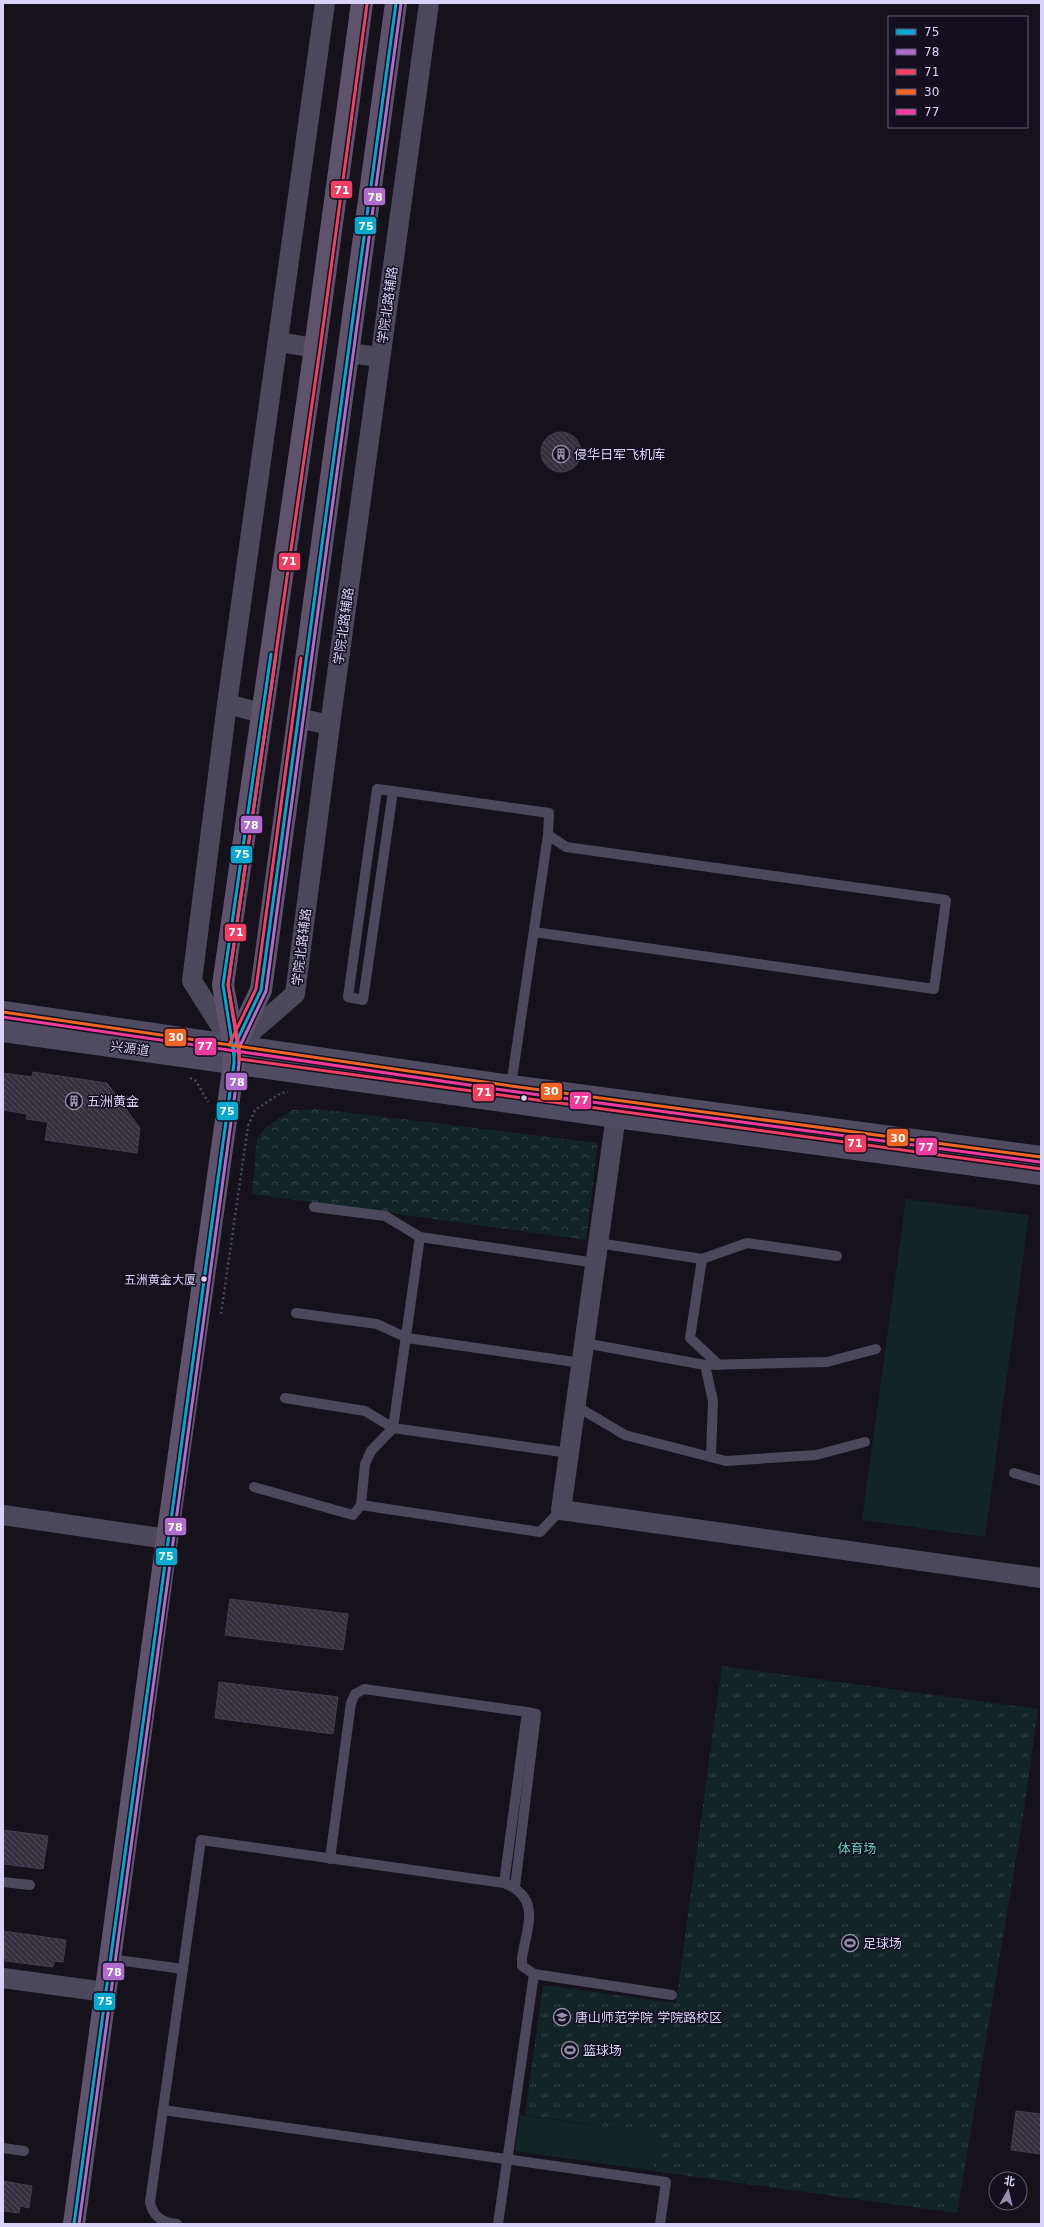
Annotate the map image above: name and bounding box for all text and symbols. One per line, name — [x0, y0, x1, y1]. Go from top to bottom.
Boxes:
legend — [888, 16, 1028, 128]
text: 75 — [924, 25, 939, 39]
text: 78 — [924, 45, 939, 59]
text: 71 — [924, 65, 939, 79]
text: 30 — [924, 85, 939, 99]
text: 77 — [924, 105, 939, 119]
line badge: 71 — [330, 180, 353, 199]
text: 71 — [334, 184, 350, 197]
line badge: 78 — [363, 187, 386, 206]
text: 78 — [367, 191, 383, 204]
line badge: 75 — [354, 216, 377, 235]
text: 75 — [358, 220, 374, 233]
street label: 学院北路辅路 — [375, 265, 400, 345]
building icon: 侵华日军飞机库 — [551, 444, 571, 464]
place label: 侵华日军飞机库 — [574, 447, 665, 462]
line badge: 71 — [278, 552, 301, 571]
text: 71 — [281, 555, 297, 568]
street label: 学院北路辅路 — [331, 586, 356, 666]
line badge: 78 — [240, 815, 263, 834]
text: 78 — [243, 819, 259, 832]
line badge: 75 — [230, 845, 253, 864]
text: 75 — [234, 848, 250, 861]
street label: 学院北路辅路 — [289, 907, 314, 987]
line badge: 71 — [224, 923, 247, 942]
text: 71 — [228, 926, 244, 939]
line badge: 30 — [164, 1028, 187, 1047]
text: 30 — [168, 1031, 184, 1044]
line badge: 77 — [194, 1037, 217, 1056]
street label: 兴源道 — [110, 1038, 150, 1059]
text: 77 — [197, 1040, 213, 1053]
line badge: 78 — [225, 1072, 248, 1091]
text: 78 — [229, 1076, 245, 1089]
line badge: 30 — [540, 1082, 563, 1101]
line badge: 71 — [472, 1083, 495, 1102]
text: 30 — [543, 1085, 559, 1098]
text: 71 — [476, 1086, 492, 1099]
building icon: 五洲黄金 — [64, 1091, 84, 1111]
line badge: 77 — [569, 1091, 592, 1110]
unlabelled marker — [519, 1093, 529, 1103]
place label: 五洲黄金 — [87, 1094, 139, 1109]
text: 77 — [573, 1094, 589, 1107]
line badge: 75 — [216, 1101, 239, 1121]
text: 75 — [219, 1105, 235, 1118]
line badge: 30 — [886, 1128, 909, 1147]
text: 30 — [890, 1132, 906, 1145]
line badge: 71 — [844, 1134, 867, 1153]
text: 71 — [847, 1137, 863, 1150]
line badge: 77 — [915, 1137, 938, 1156]
text: 77 — [918, 1141, 934, 1154]
place label: 五洲黄金大厦 — [124, 1273, 196, 1287]
marker: 五洲黄金大厦 — [199, 1274, 209, 1284]
line badge: 78 — [164, 1517, 187, 1536]
text: 78 — [167, 1521, 183, 1534]
line badge: 75 — [155, 1547, 178, 1566]
text: 75 — [158, 1550, 174, 1563]
park label: 体育场 — [837, 1841, 877, 1856]
sports icon: 足球场 — [840, 1933, 860, 1953]
place label: 足球场 — [863, 1936, 902, 1951]
line badge: 78 — [102, 1962, 125, 1981]
text: 78 — [106, 1966, 122, 1979]
line badge: 75 — [93, 1992, 116, 2011]
text: 75 — [97, 1995, 113, 2008]
school or university icon: 唐山师范学院 学院路校区 — [552, 2007, 572, 2027]
place label: 唐山师范学院 学院路校区 — [575, 2010, 722, 2025]
sports icon: 篮球场 — [560, 2040, 580, 2060]
place label: 篮球场 — [583, 2043, 622, 2058]
north arrow — [988, 2171, 1028, 2211]
text: 北 — [1003, 2174, 1016, 2189]

